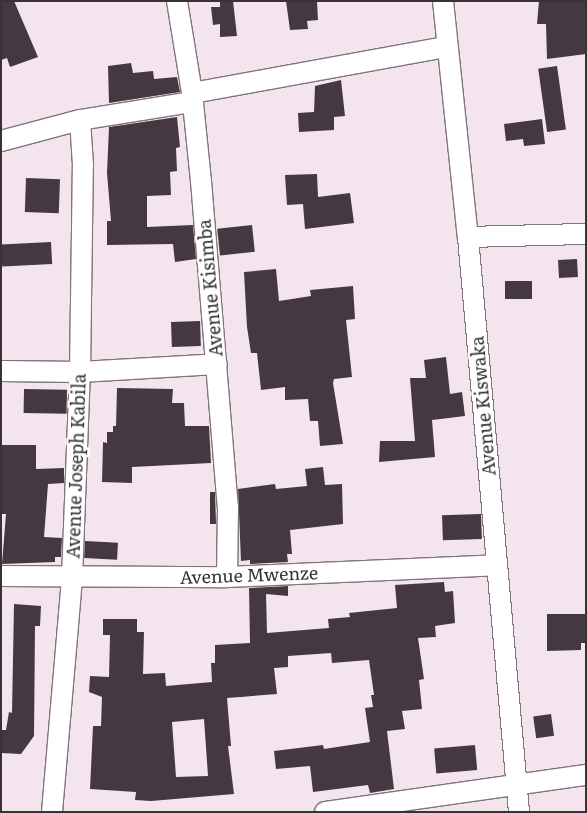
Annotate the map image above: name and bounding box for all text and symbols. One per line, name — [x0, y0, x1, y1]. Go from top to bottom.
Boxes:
street label: Avenue Kisimba — [193, 218, 227, 358]
street label: Avenue Kiswaka — [466, 335, 500, 477]
street label: Avenue Joseph Kabila — [62, 373, 90, 559]
street label: Avenue Mwenze — [179, 562, 319, 588]

